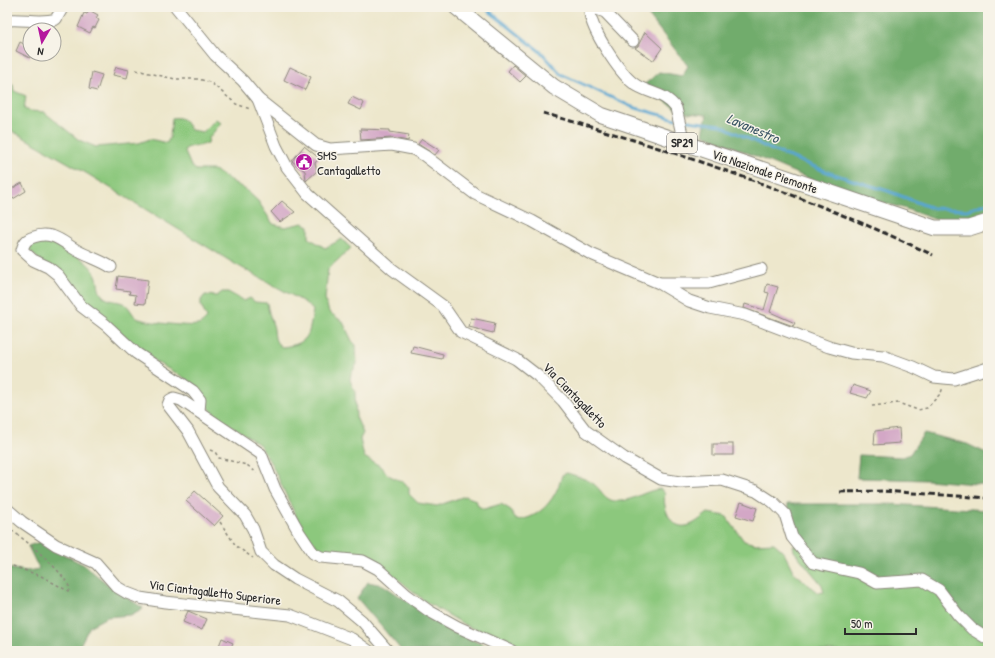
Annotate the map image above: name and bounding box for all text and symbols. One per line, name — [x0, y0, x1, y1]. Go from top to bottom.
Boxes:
north arrow — [22, 22, 62, 62]
text: N — [36, 44, 44, 59]
water label: Lavanestro — [724, 108, 783, 148]
road number: SP29 — [667, 133, 697, 153]
street label: Via Nazionale Piemonte — [710, 144, 820, 198]
place label: SMS Cantagalletto — [317, 146, 381, 179]
public building icon: SMS Cantagalletto — [294, 152, 314, 172]
street label: Via Ciantagalletto — [539, 358, 611, 432]
street label: Via Ciantagalletto Superiore — [148, 575, 282, 609]
scale bar — [845, 610, 916, 636]
text: 50 m — [851, 615, 872, 632]

